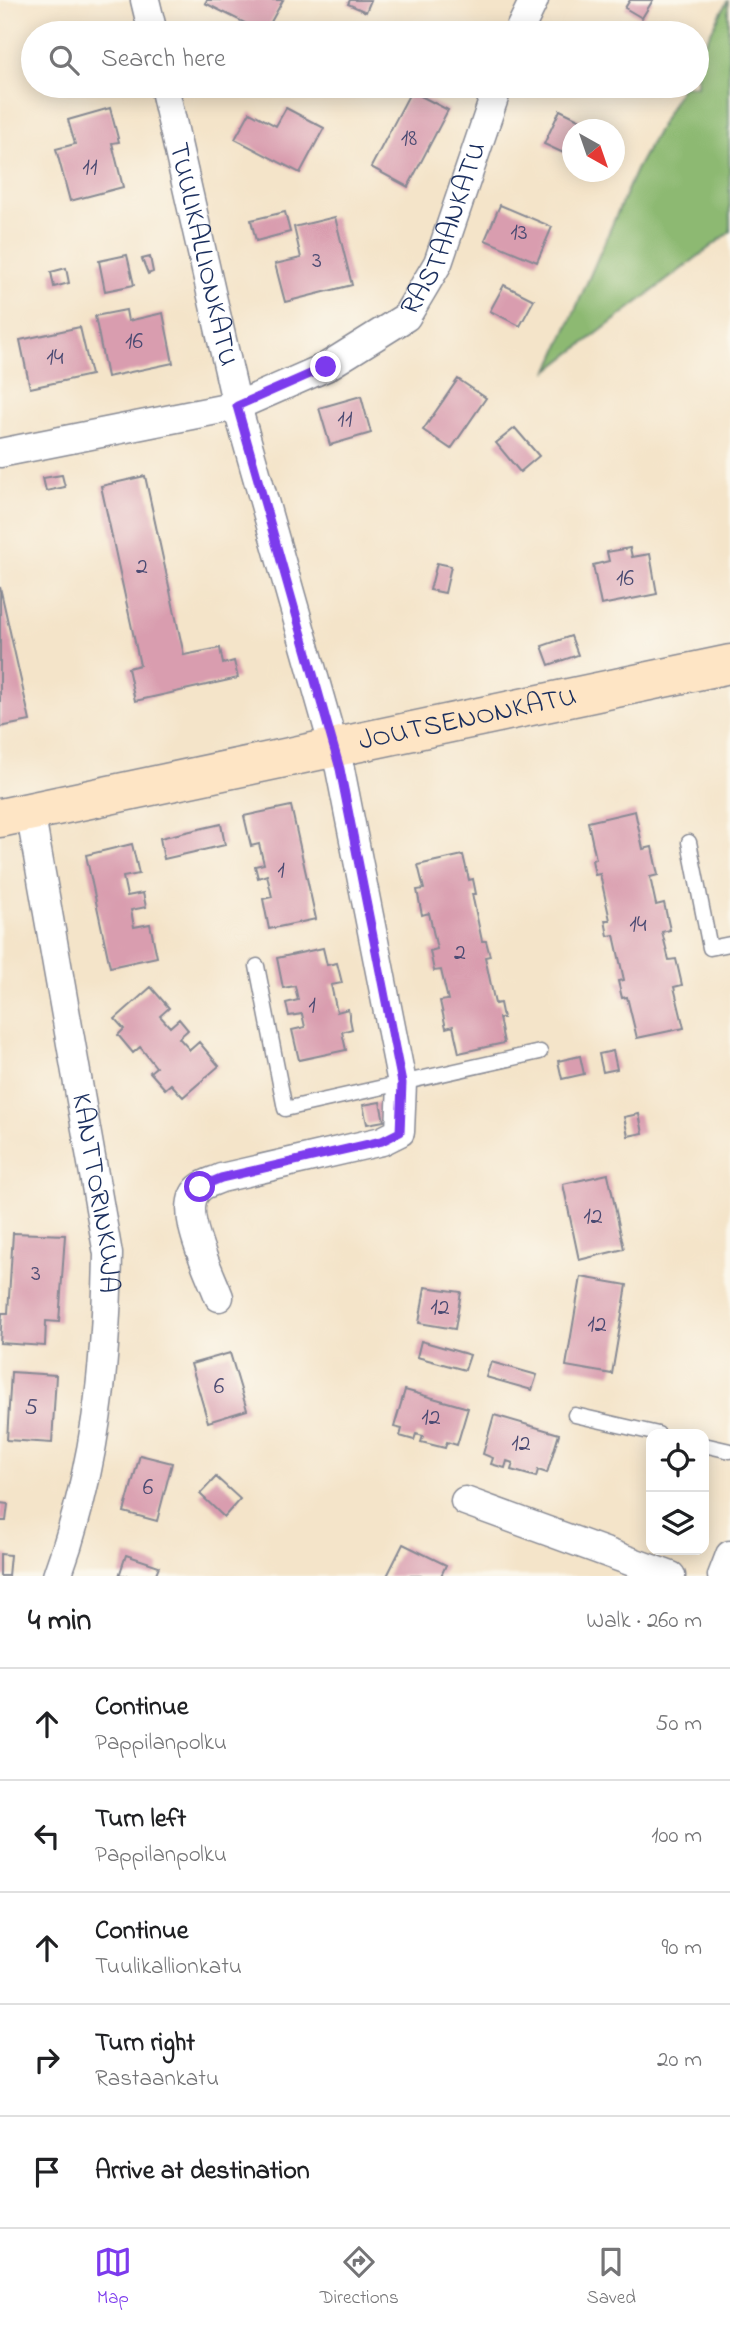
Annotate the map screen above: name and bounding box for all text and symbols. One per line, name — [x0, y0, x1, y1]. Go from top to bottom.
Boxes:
search box — [21, 21, 709, 98]
icon: search — [45, 41, 83, 79]
text: Search here — [101, 41, 226, 79]
north arrow — [562, 119, 625, 182]
house number: 18 — [401, 122, 417, 157]
street label: RASTAANKATU — [391, 137, 498, 324]
street label: TUULIKALLIONKATU — [157, 139, 248, 371]
house number: 11 — [82, 151, 98, 186]
house number: 13 — [510, 216, 528, 251]
house number: 3 — [312, 244, 322, 279]
house number: 16 — [125, 325, 144, 360]
house number: 14 — [46, 341, 64, 376]
route end — [310, 351, 341, 382]
house number: 11 — [337, 403, 353, 438]
house number: 2 — [136, 550, 148, 585]
house number: 16 — [616, 562, 635, 597]
street label: JOUTSENONKATU — [355, 676, 580, 762]
house number: 1 — [277, 854, 285, 889]
house number: 14 — [629, 908, 647, 943]
house number: 2 — [454, 936, 466, 971]
house number: 1 — [308, 989, 316, 1024]
street label: KANTTORINKUJA — [60, 1090, 130, 1294]
route start — [184, 1171, 215, 1202]
house number: 12 — [583, 1200, 603, 1235]
house number: 3 — [31, 1257, 41, 1292]
house number: 12 — [430, 1291, 450, 1326]
house number: 12 — [587, 1308, 607, 1343]
house number: 6 — [214, 1370, 225, 1405]
house number: 5 — [24, 1391, 38, 1426]
house number: 12 — [421, 1401, 441, 1436]
house number: 12 — [511, 1427, 531, 1462]
map controls — [646, 1429, 709, 1555]
button: locate — [646, 1429, 709, 1492]
house number: 6 — [143, 1471, 154, 1506]
button: layers — [646, 1492, 709, 1555]
text: 4 min — [28, 1600, 91, 1644]
text: Walk · 260 m — [586, 1605, 702, 1638]
text: Continue — [95, 1689, 188, 1727]
icon: ahead — [28, 1705, 66, 1743]
text: 50 m — [655, 1708, 702, 1741]
text: Pappilanpolku — [95, 1727, 227, 1760]
text: Turn left — [95, 1801, 186, 1839]
icon: left — [28, 1817, 66, 1855]
text: 100 m — [651, 1820, 702, 1853]
text: Pappilanpolku — [95, 1839, 227, 1872]
text: Continue — [95, 1913, 188, 1951]
icon: ahead — [28, 1929, 66, 1967]
text: 90 m — [662, 1932, 702, 1965]
text: Tuulikallionkatu — [95, 1951, 242, 1984]
text: Turn right — [95, 2025, 195, 2063]
icon: right — [28, 2041, 66, 2079]
text: 20 m — [657, 2044, 702, 2077]
text: Rastaankatu — [95, 2063, 219, 2096]
icon: arrive — [28, 2153, 66, 2191]
text: Arrive at destination — [95, 2153, 310, 2191]
tab: Map — [94, 2243, 132, 2312]
tab: Directions — [320, 2243, 399, 2312]
tab: Saved — [587, 2243, 636, 2312]

